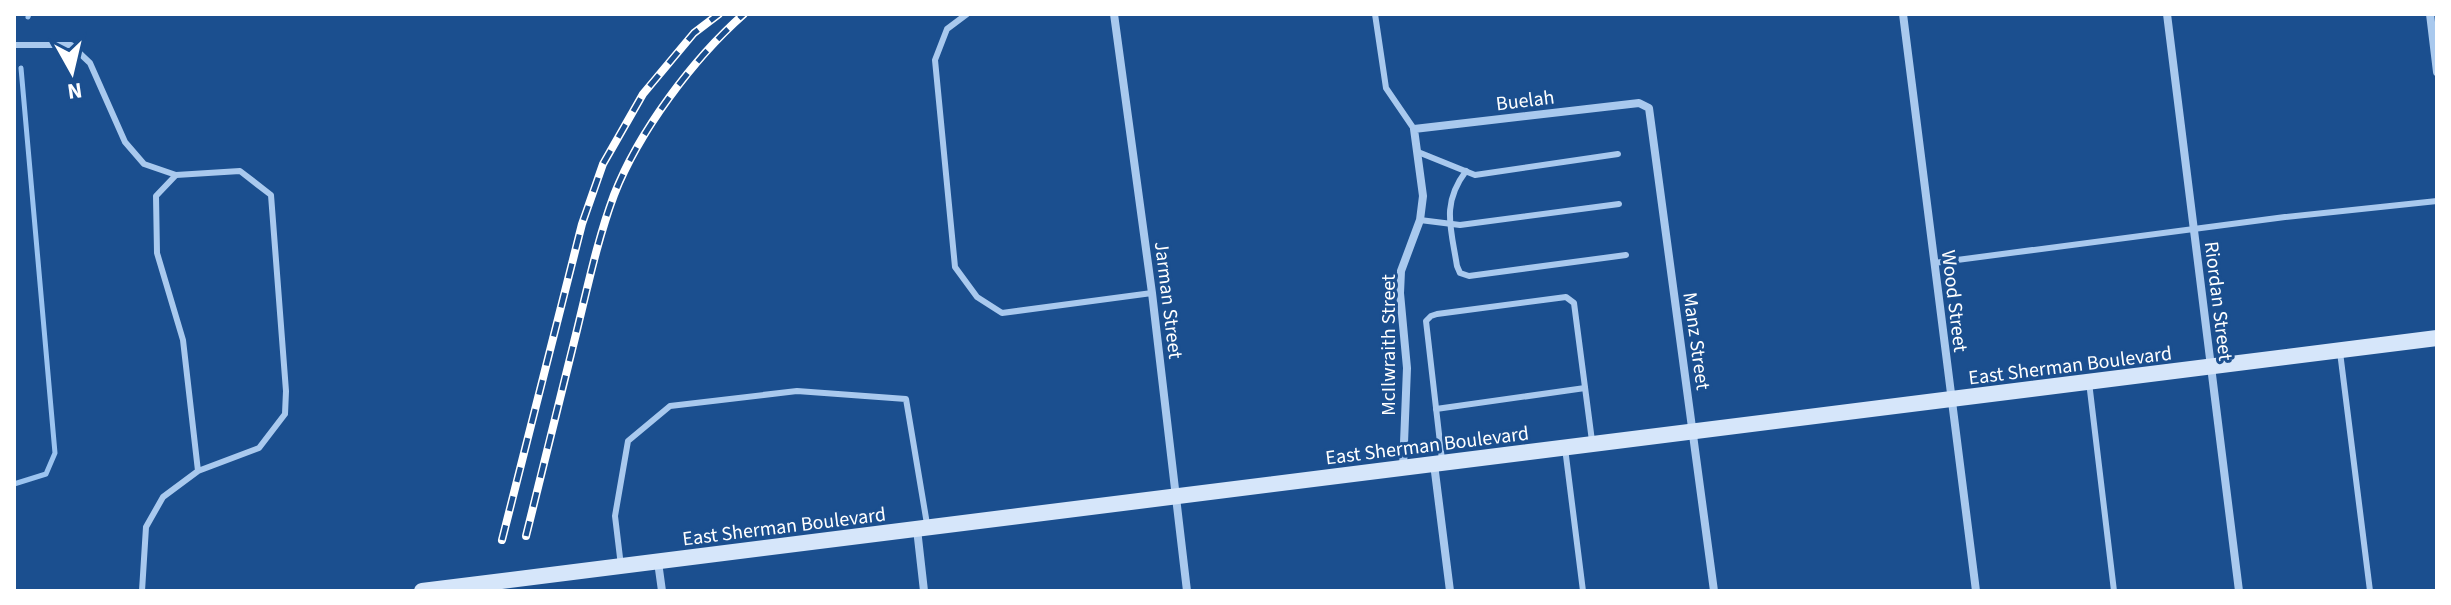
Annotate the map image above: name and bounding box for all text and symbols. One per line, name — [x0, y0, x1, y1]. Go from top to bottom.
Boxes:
north arrow — [32, 32, 112, 112]
text: N — [65, 74, 84, 108]
street label: Buelah — [1494, 84, 1556, 118]
street label: Jarman Street — [1147, 240, 1189, 361]
street label: Riordan Street — [2197, 240, 2239, 363]
street label: Wood Street — [1934, 248, 1974, 354]
street label: McIlwraith Street — [1375, 274, 1403, 416]
street label: Manz Street — [1675, 291, 1717, 392]
street label: East Sherman Boulevard — [1967, 340, 2173, 392]
street label: East Sherman Boulevard — [1324, 420, 1530, 472]
street label: East Sherman Boulevard — [681, 501, 887, 553]

